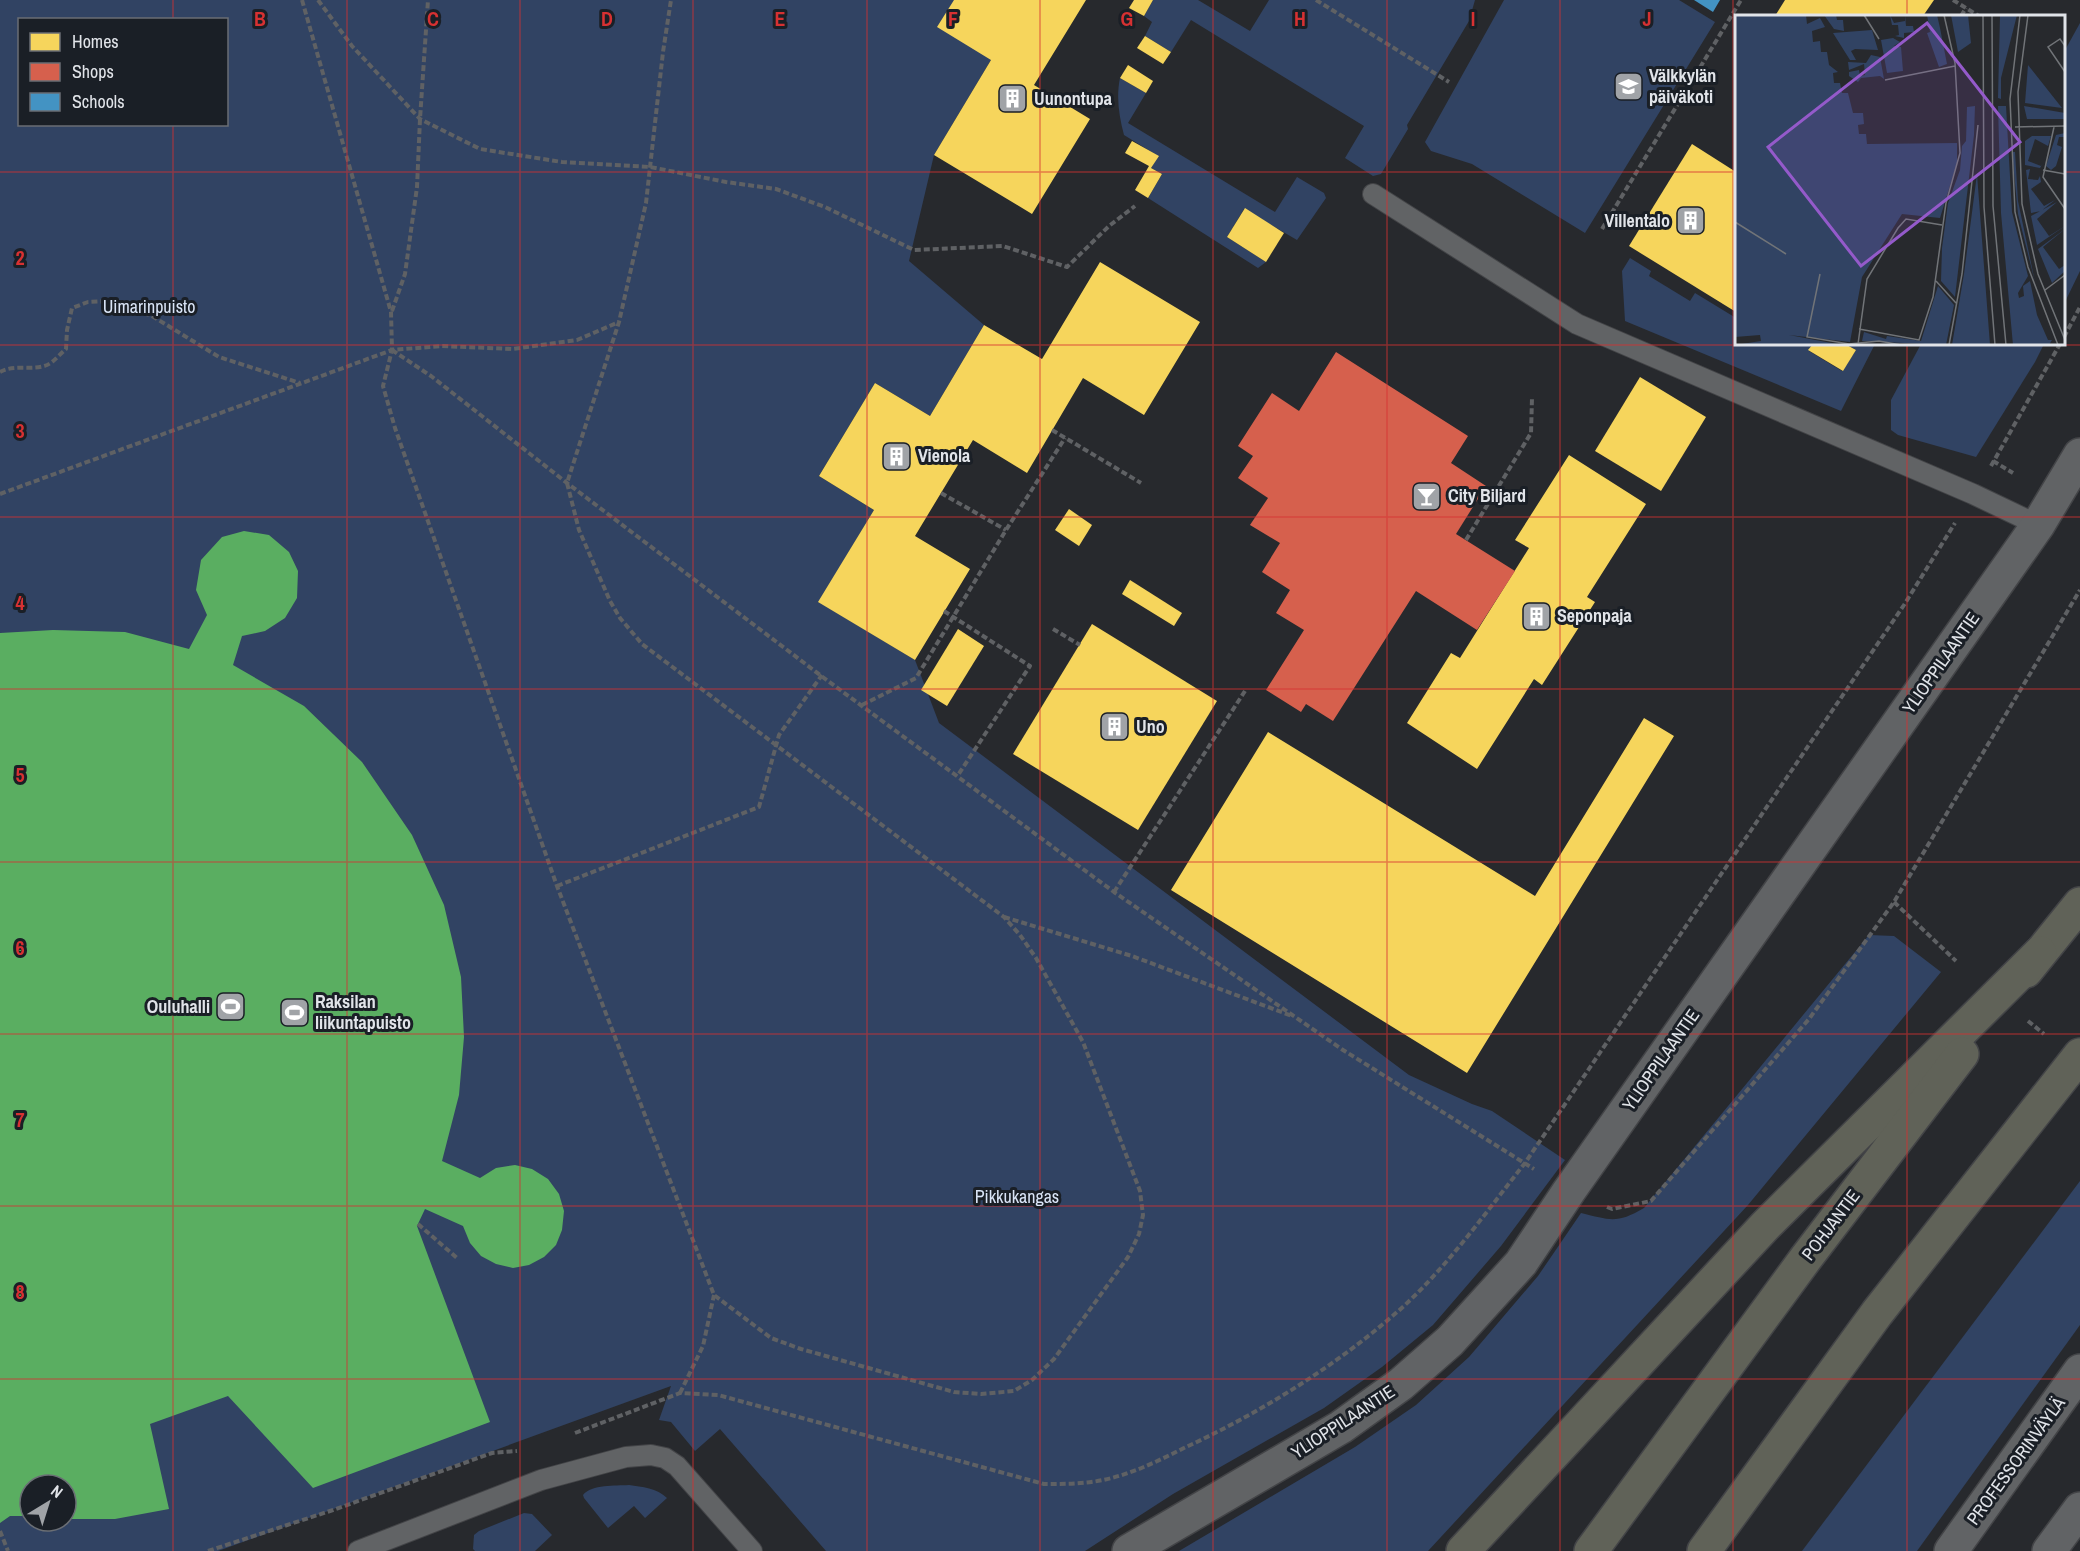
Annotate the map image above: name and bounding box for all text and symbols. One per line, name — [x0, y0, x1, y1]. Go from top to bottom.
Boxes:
text: B — [254, 5, 266, 32]
text: C — [427, 5, 439, 32]
text: D — [601, 5, 613, 32]
text: E — [775, 5, 786, 32]
text: F — [948, 5, 958, 32]
text: G — [1121, 5, 1133, 32]
text: H — [1294, 5, 1306, 32]
text: I — [1471, 5, 1475, 32]
text: J — [1642, 5, 1652, 32]
inset map — [1735, 15, 2065, 345]
legend — [18, 18, 228, 126]
text: Homes — [72, 29, 119, 54]
text: Shops — [72, 59, 114, 84]
place label: Välkkylän päiväkoti — [1649, 63, 1716, 109]
school or university icon: Välkkylän päiväkoti — [1612, 70, 1644, 102]
building icon: Uunontupa — [997, 83, 1029, 115]
place label: Uunontupa — [1034, 86, 1113, 111]
text: Schools — [72, 89, 125, 114]
building icon: Villentalo — [1675, 205, 1707, 237]
place label: Villentalo — [1605, 208, 1670, 233]
text: 2 — [15, 244, 25, 271]
park label: Uimarinpuisto — [103, 294, 195, 319]
text: 3 — [15, 417, 25, 444]
building icon: Vienola — [881, 440, 913, 472]
place label: Vienola — [918, 443, 971, 468]
bar icon: City Biljard — [1411, 480, 1443, 512]
place label: City Biljard — [1448, 483, 1526, 508]
text: 4 — [15, 589, 25, 616]
building icon: Seponpaja — [1520, 600, 1552, 632]
place label: Seponpaja — [1557, 603, 1632, 628]
street label: YLIOPPILAANTIE — [1896, 607, 1985, 719]
building icon: Uno — [1099, 711, 1131, 743]
place label: Uno — [1136, 714, 1165, 739]
text: 5 — [15, 761, 25, 788]
text: 6 — [15, 934, 25, 961]
place label: Raksilan liikuntapuisto — [315, 989, 411, 1035]
sports icon: Ouluhalli — [215, 991, 247, 1023]
place label: Ouluhalli — [147, 994, 210, 1019]
sports icon: Raksilan liikuntapuisto — [278, 996, 310, 1028]
street label: YLIOPPILAANTIE — [1616, 1004, 1705, 1116]
text: 7 — [15, 1106, 25, 1133]
park label: Pikkukangas — [975, 1184, 1059, 1209]
street label: POHJANTIE — [1796, 1184, 1866, 1265]
text: 8 — [15, 1278, 25, 1305]
street label: YLIOPPILAANTIE — [1286, 1379, 1399, 1464]
street label: PROFESSORINVÄYLÄ — [1961, 1391, 2071, 1530]
north arrow — [18, 1473, 78, 1533]
text: N — [47, 1480, 68, 1503]

